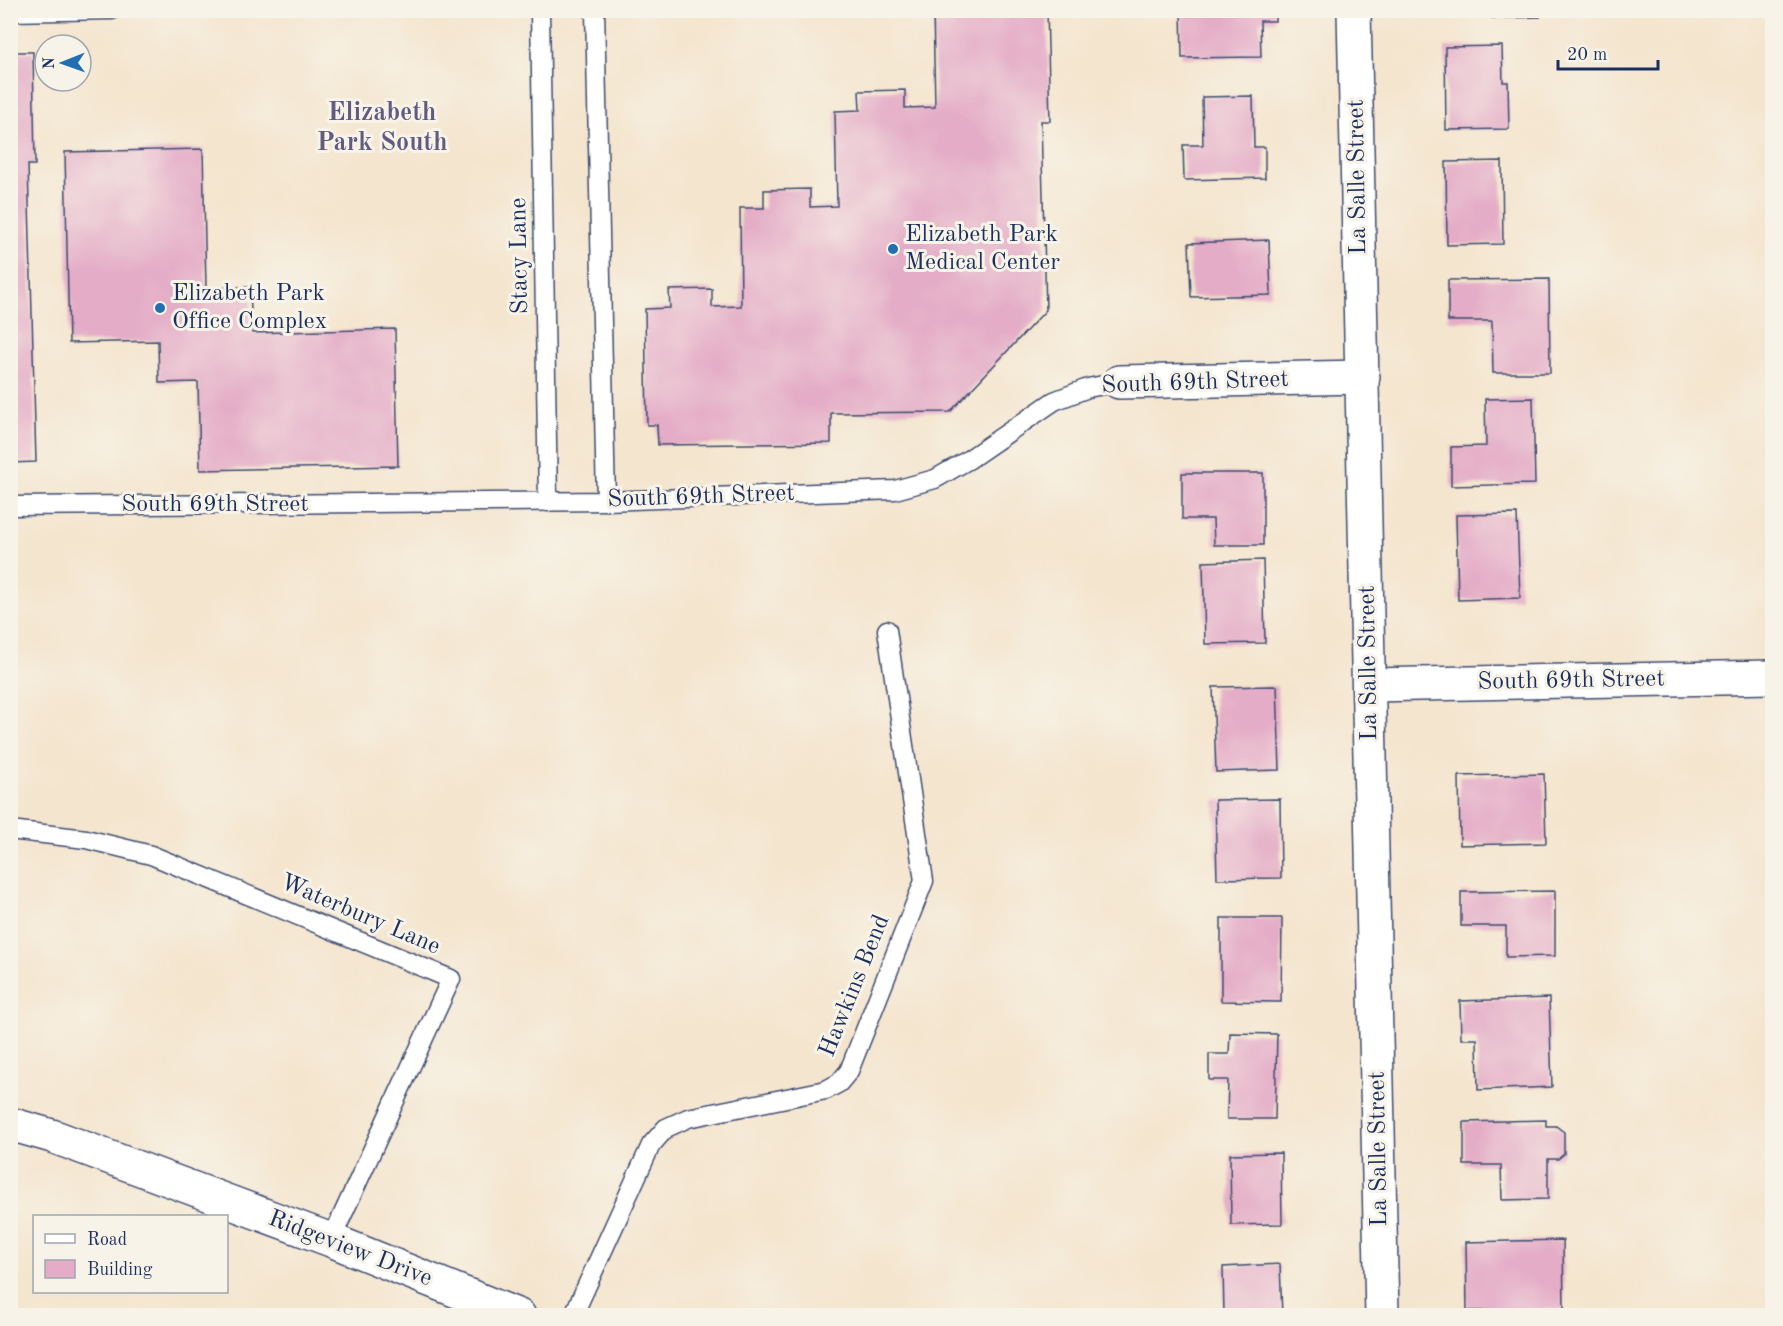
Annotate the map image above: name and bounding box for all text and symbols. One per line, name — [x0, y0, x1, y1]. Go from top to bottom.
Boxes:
north arrow — [33, 33, 93, 93]
scale bar — [1558, 33, 1658, 71]
text: 20 m — [1567, 46, 1607, 64]
text: N — [42, 56, 58, 69]
street label: La Salle Street — [1345, 99, 1371, 255]
district label: Elizabeth Park South — [317, 100, 448, 156]
street label: Stacy Lane — [507, 197, 533, 315]
place label: Elizabeth Park Medical Center — [905, 223, 1060, 275]
marker: Elizabeth Park Medical Center — [886, 242, 900, 256]
place label: Elizabeth Park Office Complex — [172, 282, 327, 334]
marker: Elizabeth Park Office Complex — [153, 301, 167, 315]
street label: South 69th Street — [1101, 368, 1289, 398]
street label: South 69th Street — [607, 482, 795, 512]
street label: South 69th Street — [121, 493, 309, 517]
street label: La Salle Street — [1356, 585, 1382, 741]
street label: South 69th Street — [1477, 667, 1665, 695]
street label: Waterbury Lane — [277, 871, 443, 959]
street label: Hawkins Bend — [816, 912, 894, 1060]
street label: La Salle Street — [1366, 1071, 1392, 1227]
street label: Ridgeview Drive — [265, 1207, 435, 1291]
legend — [33, 1215, 228, 1293]
text: Road — [87, 1231, 127, 1249]
text: Building — [87, 1261, 153, 1279]

